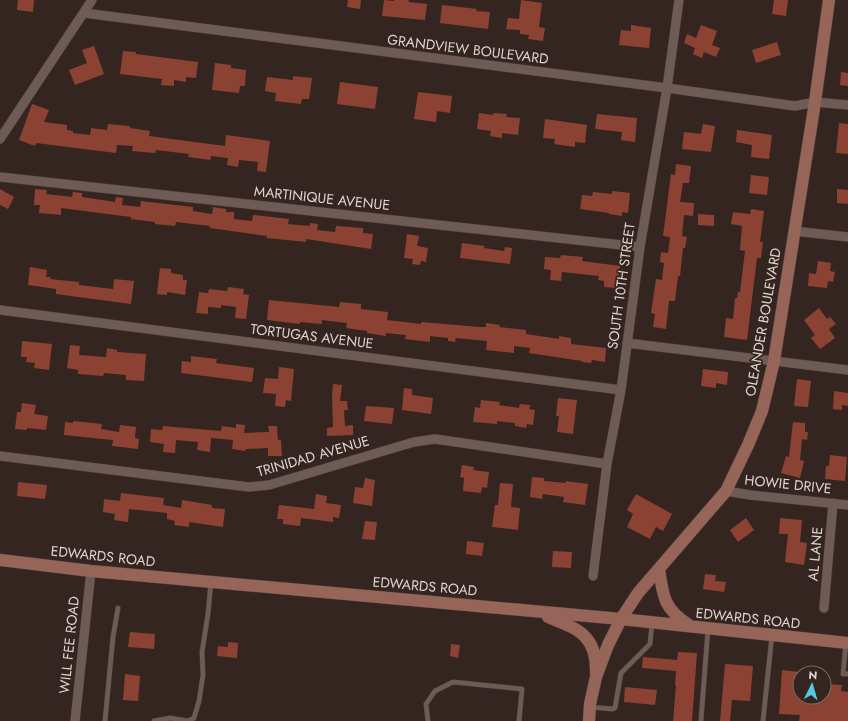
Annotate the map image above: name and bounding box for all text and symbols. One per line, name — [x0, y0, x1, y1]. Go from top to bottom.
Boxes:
street label: GRANDVIEW BOULEVARD — [386, 29, 550, 69]
street label: MARTINIQUE AVENUE — [253, 181, 391, 215]
street label: SOUTH 10TH STREET — [602, 221, 640, 351]
street label: OLEANDER BOULEVARD — [740, 246, 786, 398]
street label: TORTUGAS AVENUE — [249, 319, 375, 353]
street label: TRINIDAD AVENUE — [254, 430, 372, 482]
street label: HOWIE DRIVE — [743, 469, 833, 499]
street label: AL LANE — [803, 526, 827, 582]
street label: EDWARDS ROAD — [50, 541, 156, 571]
street label: EDWARDS ROAD — [372, 571, 478, 601]
street label: WILL FEE ROAD — [54, 595, 84, 695]
street label: EDWARDS ROAD — [695, 603, 801, 633]
north arrow — [792, 665, 832, 705]
text: N — [808, 667, 818, 683]

